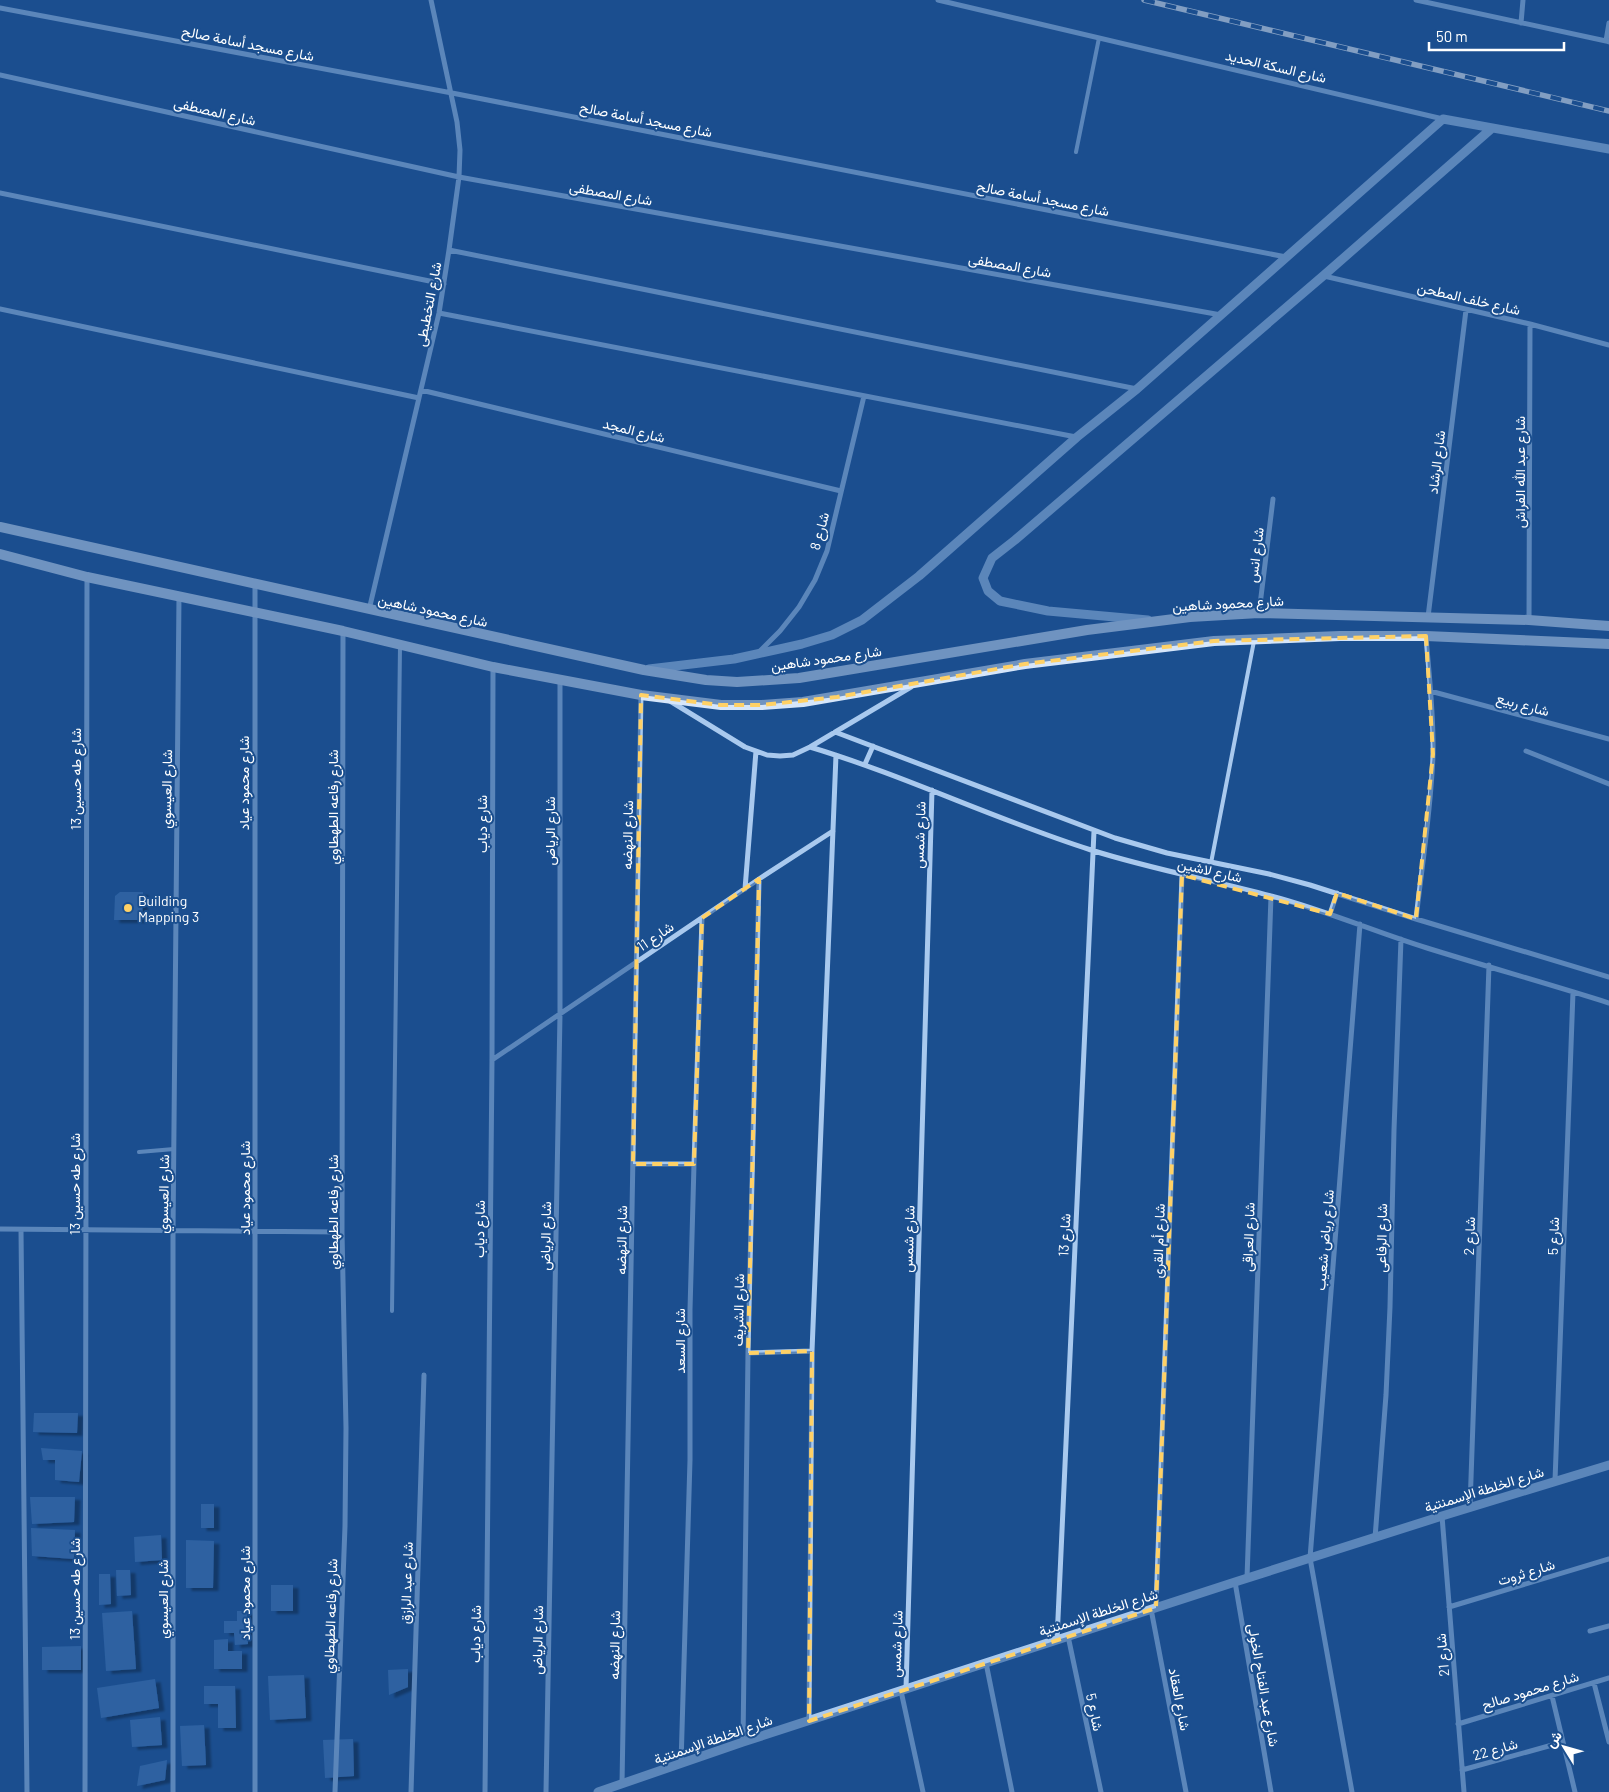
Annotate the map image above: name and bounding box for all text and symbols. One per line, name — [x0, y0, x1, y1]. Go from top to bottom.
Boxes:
scale bar — [1429, 20, 1564, 52]
street label: شارع مسجد أسامة صالح — [180, 22, 316, 67]
text: 50 m — [1436, 27, 1468, 45]
street label: شارع السكة الحديد — [1223, 46, 1328, 89]
street label: شارع المصطفى — [172, 93, 258, 132]
street label: شارع مسجد أسامة صالح — [578, 98, 714, 143]
street label: شارع المصطفى — [568, 177, 654, 212]
street label: شارع مسجد أسامة صالح — [975, 177, 1111, 222]
street label: شارع المصطفى — [967, 249, 1053, 284]
street label: شارع التخطيطى — [411, 260, 447, 348]
street label: شارع خلف المطحن — [1415, 278, 1522, 321]
street label: شارع المجد — [601, 414, 667, 449]
street label: شارع عبد الله الفراش — [1511, 416, 1531, 528]
street label: شارع الرشاد — [1424, 429, 1451, 495]
street label: شارع 8 — [806, 510, 835, 552]
street label: شارع انس — [1243, 526, 1270, 584]
street label: شارع محمود شاهين — [376, 590, 489, 633]
street label: شارع محمود شاهين — [1172, 592, 1284, 617]
street label: شارع محمود شاهين — [769, 642, 883, 677]
street label: شارع ربيع — [1494, 689, 1551, 722]
street label: شارع طه حسين 13 — [67, 728, 87, 830]
street label: شارع محمود عياد — [235, 736, 255, 830]
street label: شارع العيسوي — [157, 749, 179, 829]
street label: شارع رفاعه الطهطاوي — [324, 749, 345, 865]
street label: شارع دياب — [473, 795, 493, 853]
street label: شارع الرياض — [541, 796, 561, 866]
street label: شارع النهضه — [618, 800, 639, 870]
street label: شارع شمس — [909, 801, 932, 869]
street label: شارع لاشين — [1175, 854, 1244, 889]
place label: Building Mapping 3 — [138, 892, 199, 925]
marker: Building Mapping 3 — [122, 902, 134, 914]
street label: شارع 11 — [633, 918, 678, 957]
street label: شارع طه حسين 13 — [66, 1133, 86, 1235]
street label: شارع محمود عياد — [236, 1141, 256, 1235]
street label: شارع العيسوي — [154, 1154, 176, 1234]
street label: شارع رفاعه الطهطاوي — [324, 1154, 345, 1270]
street label: شارع رياض شعيب — [1311, 1189, 1340, 1291]
street label: شارع دياب — [470, 1200, 491, 1258]
street label: شارع الرياض — [536, 1201, 557, 1271]
street label: شارع العراقى — [1238, 1202, 1261, 1272]
street label: شارع أم القرى — [1148, 1203, 1171, 1279]
street label: شارع الرفاعى — [1372, 1203, 1393, 1273]
street label: شارع النهضه — [612, 1205, 633, 1275]
street label: شارع شمس — [898, 1205, 921, 1273]
street label: شارع 13 — [1054, 1213, 1077, 1257]
street label: شارع 2 — [1460, 1216, 1481, 1256]
street label: شارع 5 — [1544, 1217, 1565, 1255]
street label: شارع الشريف — [729, 1273, 750, 1347]
street label: شارع السعد — [671, 1308, 691, 1374]
street label: شارع الخلطة الإسمنتية — [1422, 1463, 1547, 1518]
street label: شارع طه حسين 13 — [66, 1538, 86, 1640]
street label: شارع عبد الرازق — [396, 1542, 419, 1625]
street label: شارع محمود عياد — [236, 1546, 256, 1640]
street label: شارع ثروت — [1495, 1555, 1558, 1592]
street label: شارع رفاعه الطهطاوي — [319, 1558, 345, 1674]
street label: شارع العيسوي — [154, 1559, 175, 1639]
street label: شارع الخلطة الإسمنتية — [1036, 1585, 1161, 1642]
street label: شارع دياب — [466, 1605, 487, 1663]
street label: شارع الرياض — [528, 1605, 549, 1675]
street label: شارع النهضه — [605, 1610, 626, 1680]
street label: شارع شمس — [886, 1610, 909, 1678]
street label: شارع عبد الفتاح الخولى — [1242, 1622, 1283, 1749]
street label: شارع 21 — [1432, 1632, 1455, 1677]
street label: شارع العقاد — [1163, 1666, 1194, 1732]
street label: شارع محمود صالح — [1479, 1667, 1582, 1716]
street label: شارع 5 — [1080, 1692, 1107, 1733]
street label: شارع الخلطة الإسمنتية — [652, 1711, 775, 1770]
north arrow — [1539, 1722, 1589, 1772]
text: ش — [1541, 1727, 1566, 1751]
street label: شارع 22 — [1471, 1734, 1520, 1766]

